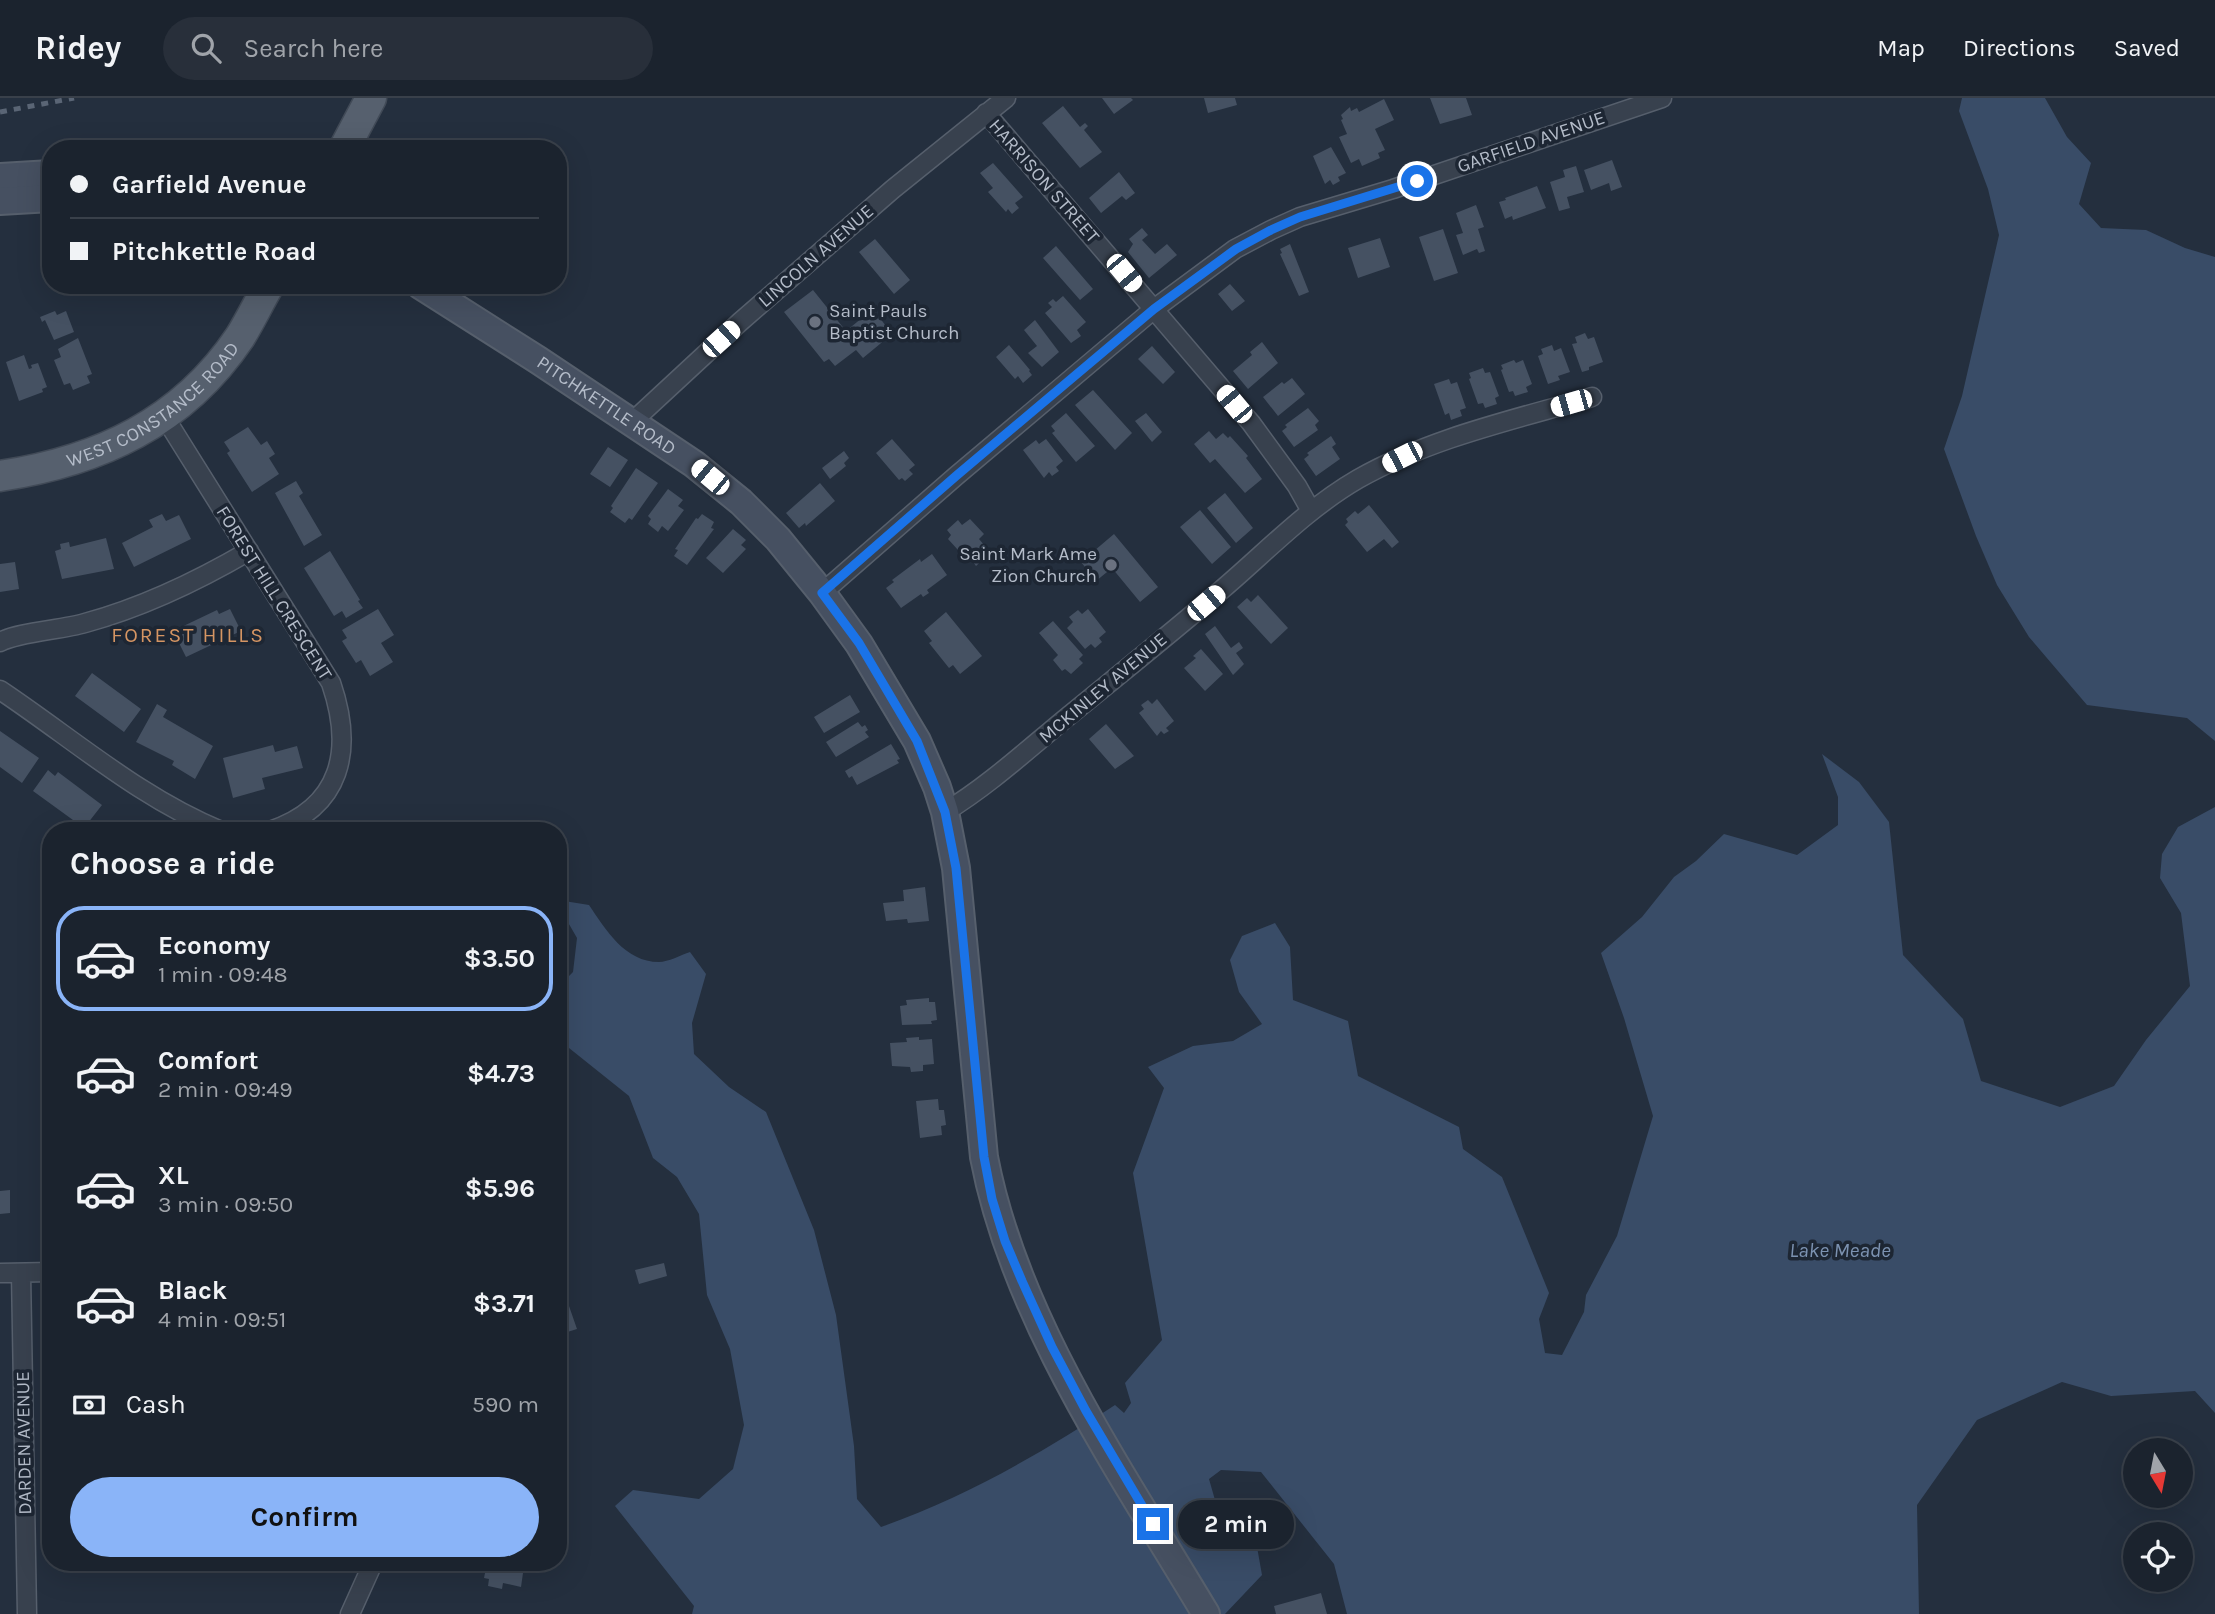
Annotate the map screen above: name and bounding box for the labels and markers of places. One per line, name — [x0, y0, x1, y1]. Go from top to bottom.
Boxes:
place label: Saint Pauls Baptist Church — [829, 300, 960, 344]
marker: Saint Pauls Baptist Church — [807, 314, 823, 330]
place label: Saint Mark Ame Zion Church — [959, 543, 1097, 587]
marker: Saint Mark Ame Zion Church — [1103, 557, 1119, 573]

